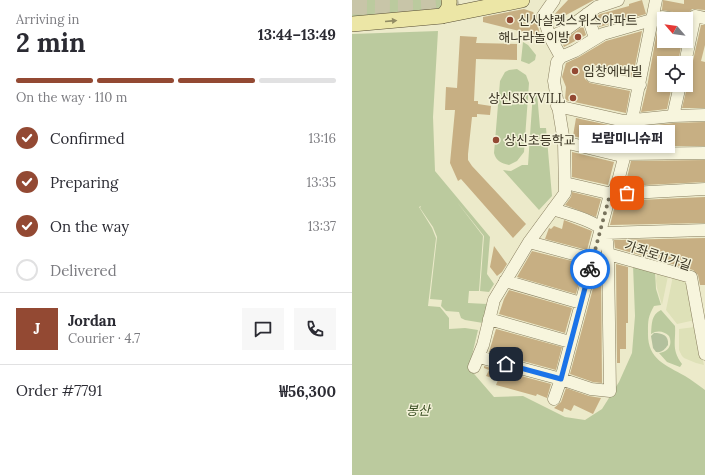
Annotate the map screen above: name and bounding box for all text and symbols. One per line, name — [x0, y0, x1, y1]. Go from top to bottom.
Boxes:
text: Arriving in — [16, 11, 79, 28]
place label: 신사샬렛스위스아파트 — [518, 12, 638, 29]
north arrow — [657, 12, 693, 48]
map controls — [657, 12, 693, 92]
marker: 신사샬렛스위스아파트 — [505, 15, 515, 25]
one-way arrow — [385, 18, 397, 25]
text: 13:44–13:49 — [258, 25, 336, 44]
text: 2 min — [16, 26, 86, 59]
place label: 해나라놀이방 — [498, 29, 570, 46]
marker: 해나라놀이방 — [573, 32, 583, 42]
button: locate — [657, 56, 693, 92]
place label: 임창에버빌 — [583, 63, 643, 80]
marker: 임창에버빌 — [570, 66, 580, 76]
text: On the way · 110 m — [16, 89, 127, 106]
place label: 상신SKYVILL — [488, 90, 565, 107]
marker: 상신SKYVILL — [568, 93, 578, 103]
callout: 보람미니슈퍼 — [579, 125, 675, 153]
icon: check — [16, 127, 38, 149]
text: Confirmed — [50, 129, 125, 148]
text: 13:16 — [309, 130, 336, 147]
text: 보람미니슈퍼 — [591, 130, 663, 147]
place label: 상신초등학교 — [504, 132, 576, 149]
marker: 상신초등학교 — [491, 135, 501, 145]
icon: check — [16, 171, 38, 193]
text: Preparing — [50, 173, 118, 192]
text: 13:35 — [306, 174, 336, 191]
pin — [610, 176, 644, 210]
icon: bag — [616, 182, 638, 204]
icon: check — [16, 215, 38, 237]
text: On the way — [50, 217, 129, 236]
text: 13:37 — [308, 218, 336, 235]
street label: 가좌로11가길 — [622, 237, 693, 274]
courier — [570, 249, 610, 289]
icon: bike — [579, 258, 601, 280]
text: Delivered — [50, 261, 117, 280]
button: chat — [242, 308, 284, 350]
button: phone — [294, 308, 336, 350]
text: Jordan — [68, 311, 116, 330]
text: J — [34, 319, 40, 338]
text: Courier · 4.7 — [68, 330, 140, 347]
pin — [489, 347, 523, 381]
icon: home — [495, 353, 517, 375]
text: Order #7791 — [16, 381, 102, 400]
text: ₩56,300 — [279, 382, 336, 401]
park label: 봉산 — [406, 402, 432, 419]

